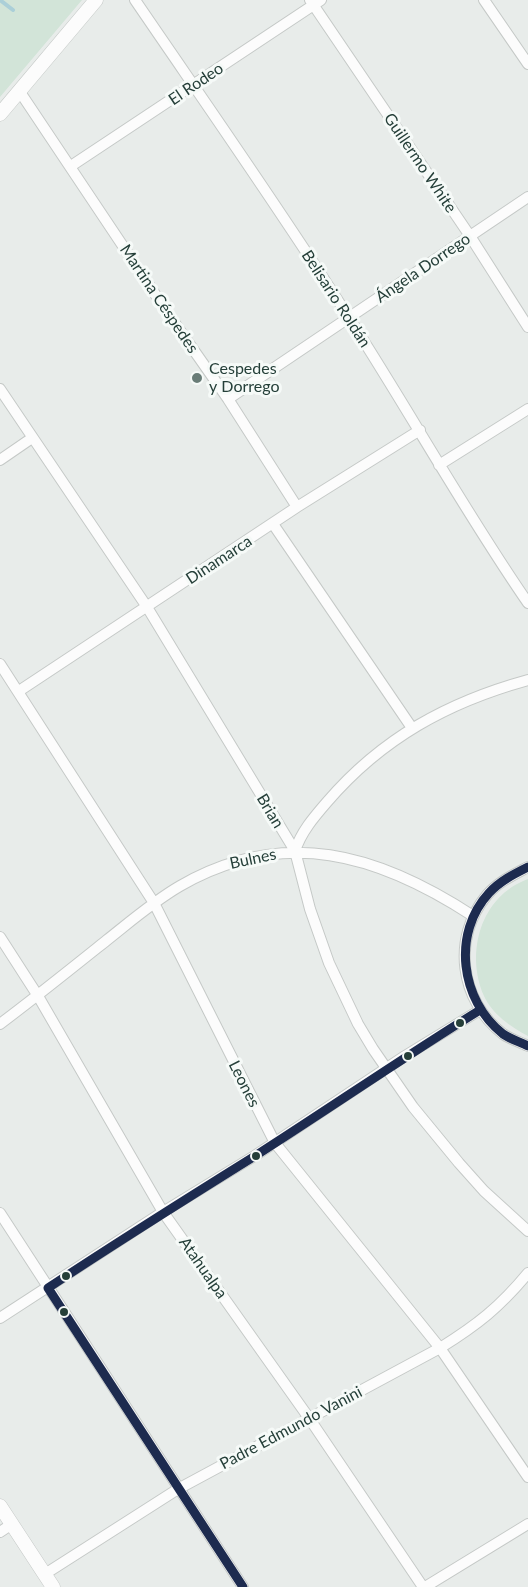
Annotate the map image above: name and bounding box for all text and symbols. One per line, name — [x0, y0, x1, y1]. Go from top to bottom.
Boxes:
street label: El Rodeo — [165, 59, 227, 109]
street label: Guillermo White — [380, 110, 460, 216]
street label: Ángela Dorrego — [372, 229, 474, 307]
street label: Martina Céspedes — [116, 241, 202, 357]
street label: Belisario Roldán — [297, 247, 375, 351]
place label: Cespedes y Dorrego — [209, 359, 280, 397]
marker: Cespedes y Dorrego — [190, 371, 204, 385]
street label: Dinamarca — [182, 532, 256, 588]
street label: Brian — [252, 790, 288, 832]
street label: Bulnes — [228, 845, 278, 873]
unlabelled marker — [454, 1017, 466, 1029]
unlabelled marker — [402, 1050, 414, 1062]
street label: Leones — [224, 1058, 264, 1110]
unlabelled marker — [250, 1150, 262, 1162]
street label: Atahualpa — [175, 1234, 231, 1302]
unlabelled marker — [60, 1270, 72, 1282]
unlabelled marker — [58, 1306, 70, 1318]
street label: Padre Edmundo Vanini — [217, 1382, 365, 1474]

